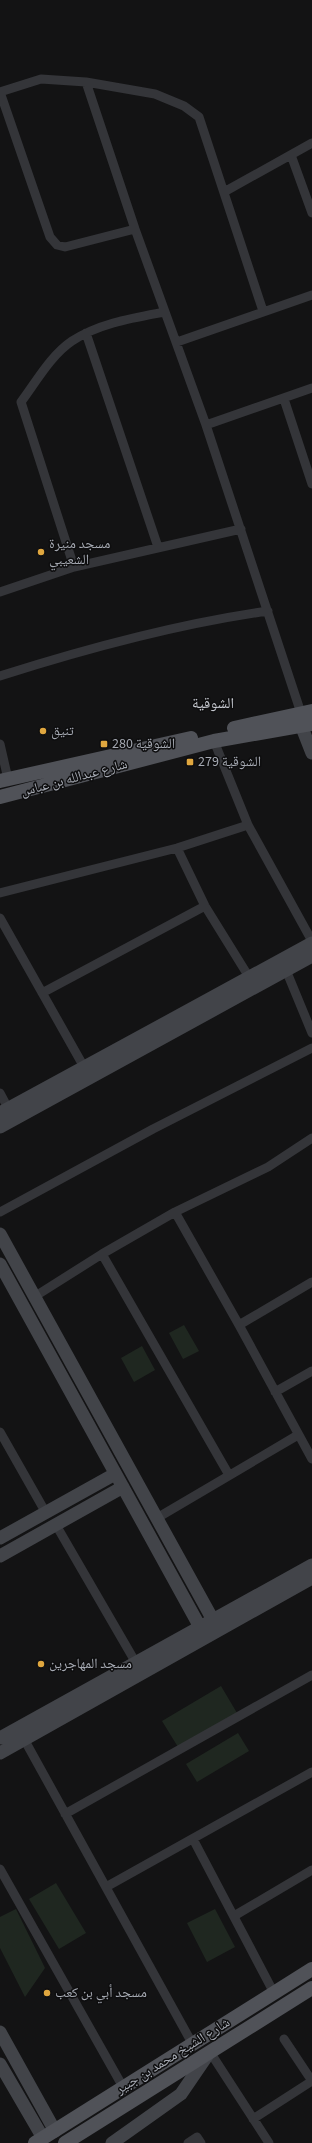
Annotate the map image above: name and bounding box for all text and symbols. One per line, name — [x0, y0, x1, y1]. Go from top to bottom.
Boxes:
place label: مسجد منيرة الشعيبي — [49, 534, 110, 571]
marker: مسجد منيرة الشعيبي — [36, 547, 46, 557]
district label: الشوقية — [192, 693, 234, 714]
place label: تنيق — [51, 721, 74, 741]
marker: تنيق — [38, 726, 48, 736]
place label: الشوقية 280 — [112, 734, 175, 754]
marker: الشوقية 280 — [99, 739, 109, 749]
place label: الشوقية 279 — [198, 752, 261, 772]
street label: شارع عبدالله بن عباس — [18, 754, 130, 802]
marker: الشوقية 279 — [185, 757, 195, 767]
place label: مسجد المهاجرين — [49, 1654, 132, 1674]
marker: مسجد المهاجرين — [36, 1659, 46, 1669]
place label: مسجد أبي بن كعب — [55, 1983, 147, 2004]
marker: مسجد أبي بن كعب — [42, 1988, 52, 1998]
street label: شارع الشيخ محمد بن جبير — [111, 2013, 234, 2100]

